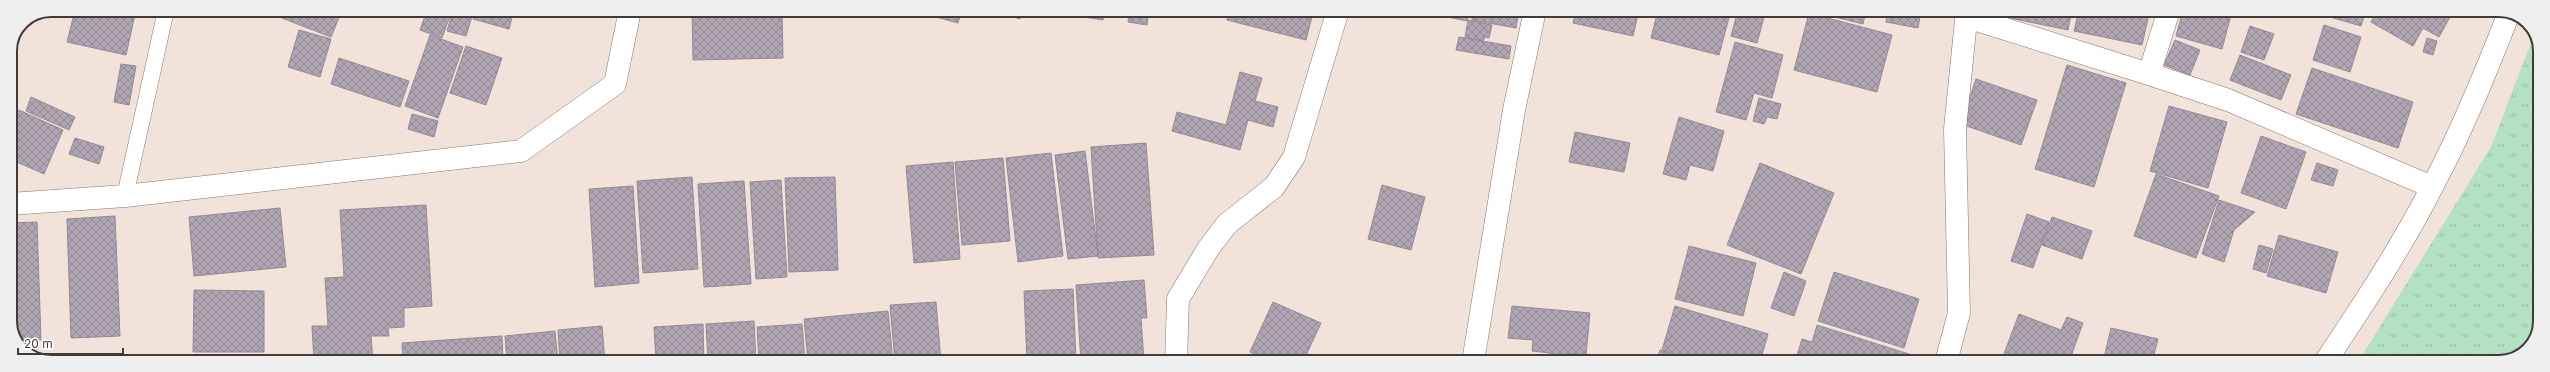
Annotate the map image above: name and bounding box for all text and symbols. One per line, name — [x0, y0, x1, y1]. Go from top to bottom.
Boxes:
scale bar — [18, 330, 123, 356]
text: 20 m — [24, 336, 53, 351]

